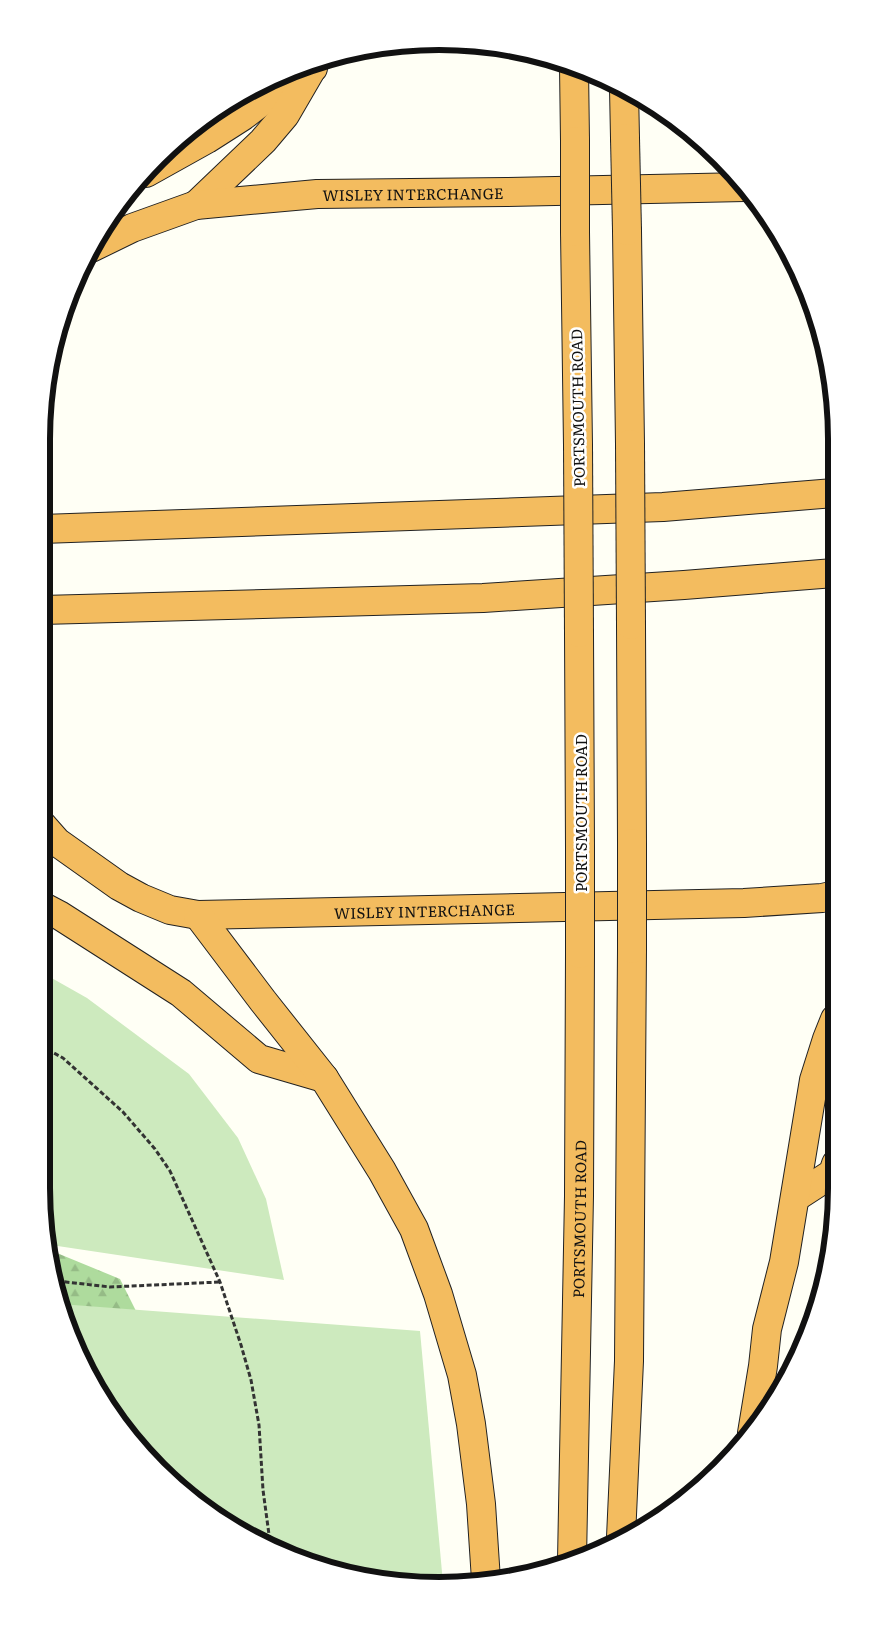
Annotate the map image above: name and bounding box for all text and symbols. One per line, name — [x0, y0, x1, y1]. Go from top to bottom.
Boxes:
street label: WISLEY INTERCHANGE — [322, 181, 504, 205]
street label: PORTSMOUTH ROAD — [564, 329, 590, 487]
street label: PORTSMOUTH ROAD — [569, 734, 592, 892]
street label: WISLEY INTERCHANGE — [334, 897, 515, 924]
street label: PORTSMOUTH ROAD — [566, 1140, 591, 1298]

